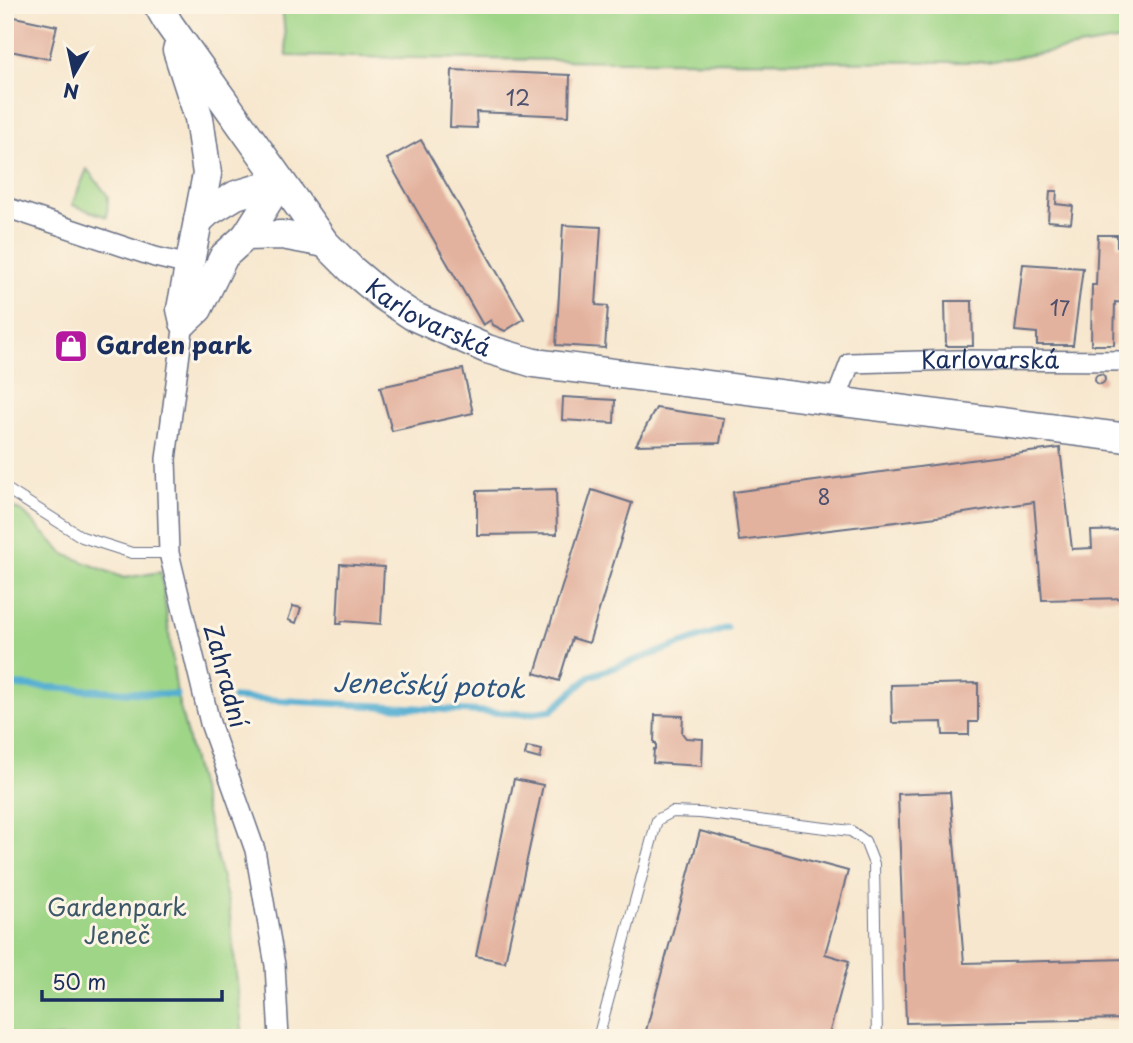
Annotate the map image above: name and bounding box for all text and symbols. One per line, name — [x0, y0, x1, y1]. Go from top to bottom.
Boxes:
north arrow — [38, 38, 108, 108]
text: N — [62, 77, 81, 107]
house number: 12 — [506, 81, 530, 113]
street label: Karlovarská — [359, 269, 497, 365]
house number: 17 — [1050, 291, 1070, 323]
place label: Garden park — [96, 326, 252, 362]
shop icon: Garden park — [52, 327, 90, 365]
street label: Karlovarská — [921, 340, 1059, 377]
house number: 8 — [817, 480, 831, 512]
street label: Zahradní — [196, 620, 258, 732]
water label: Jenečský potok — [332, 662, 527, 707]
park label: Gardenpark Jeneč — [47, 888, 187, 952]
scale bar — [42, 959, 222, 1003]
text: 50 m — [52, 965, 106, 997]

